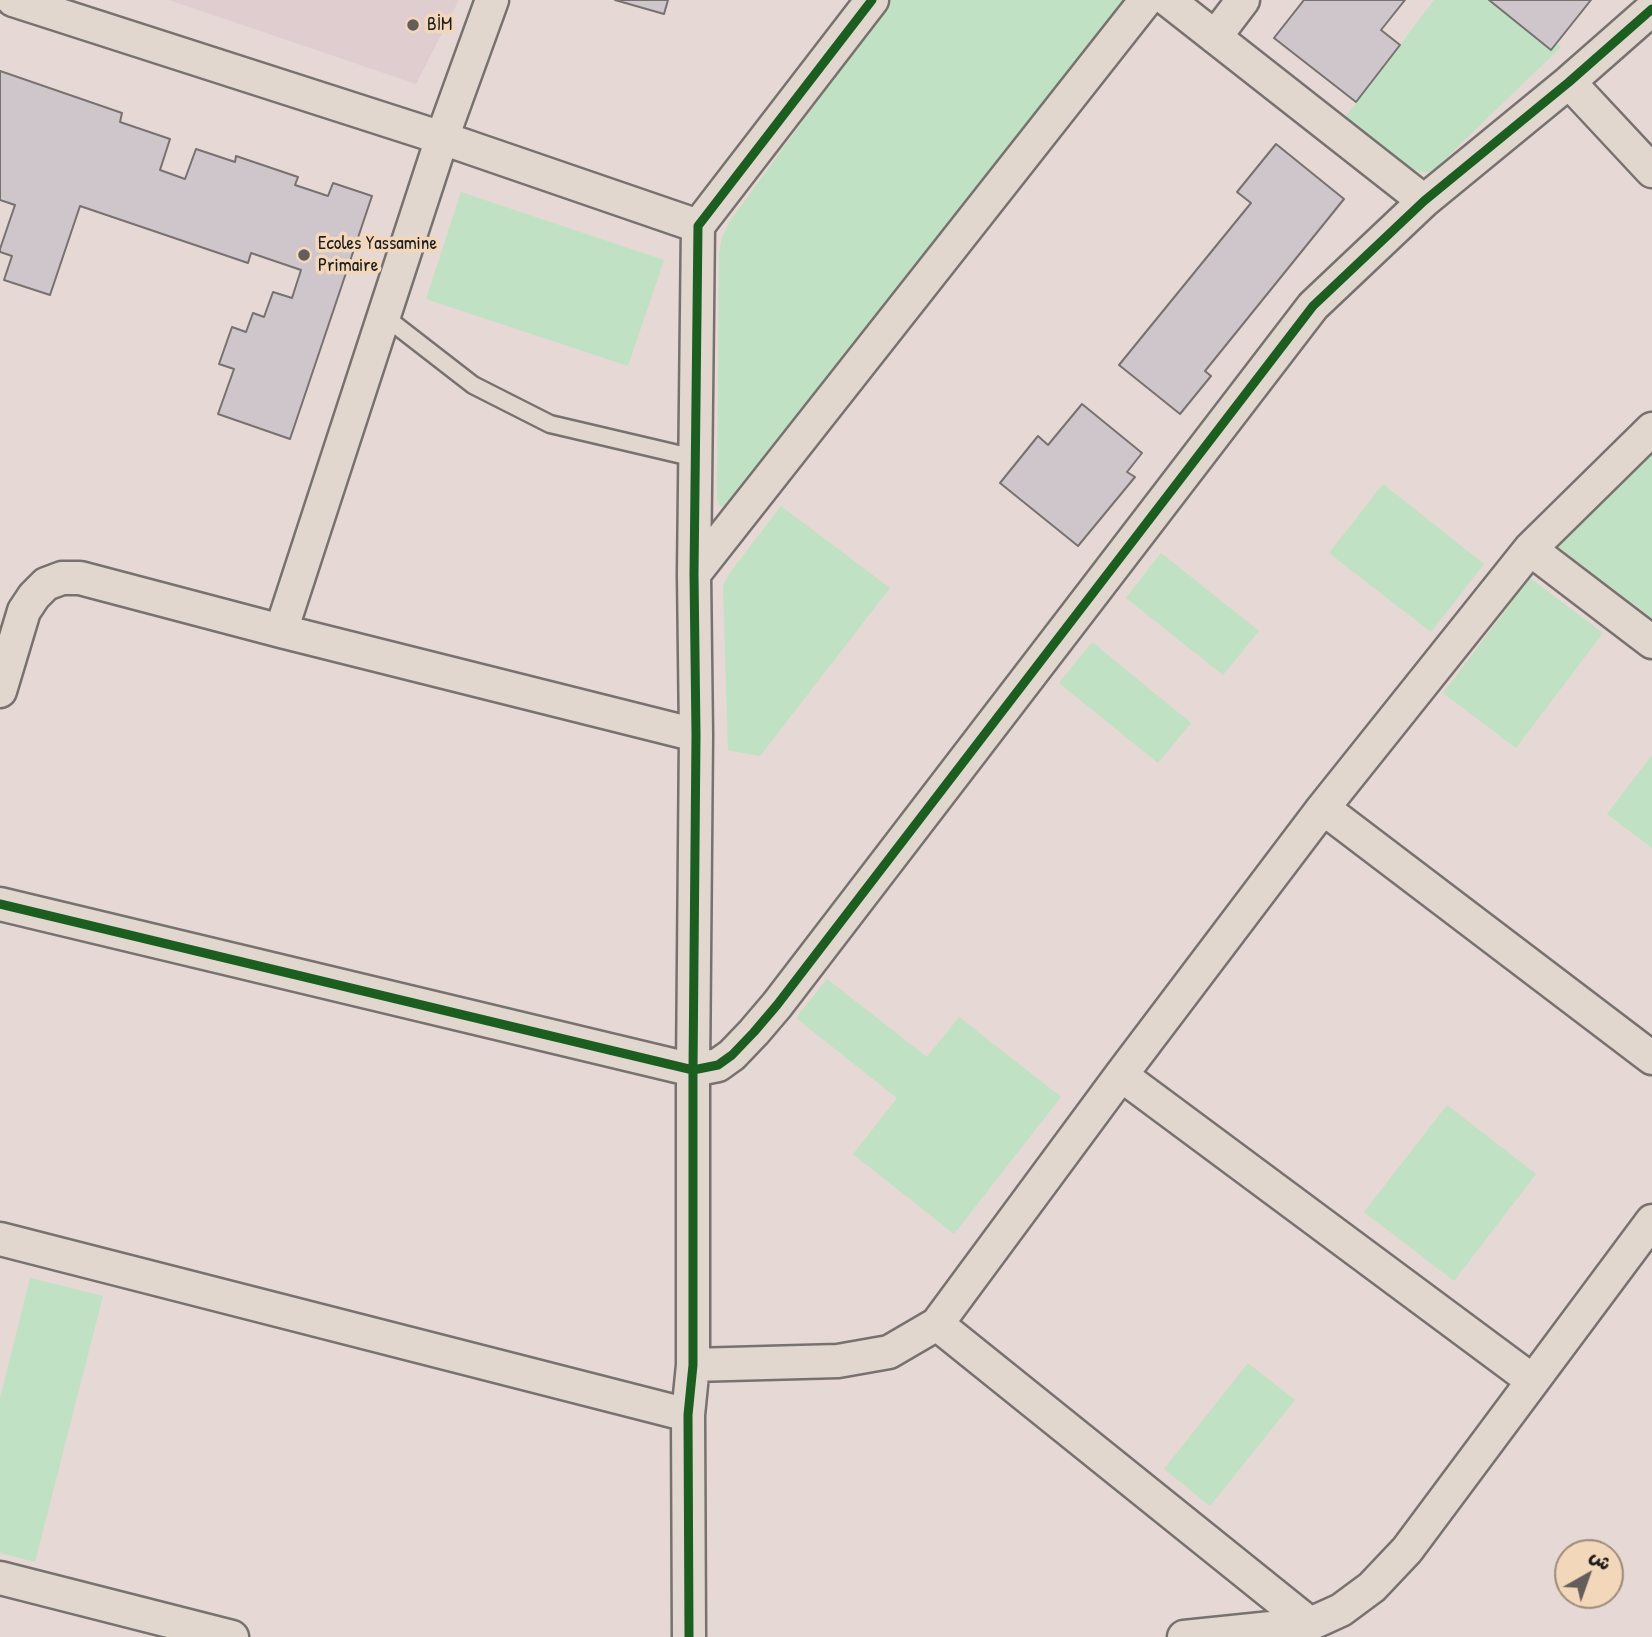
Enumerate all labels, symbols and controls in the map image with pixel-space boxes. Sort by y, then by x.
place label: BİM [427,14,452,36]
marker: BİM [405,17,421,33]
place label: Ecoles Yassamine Primaire [318,233,437,277]
marker: Ecoles Yassamine Primaire [296,247,312,263]
north arrow [1554,1539,1624,1609]
text: ش [1585,1543,1618,1576]

